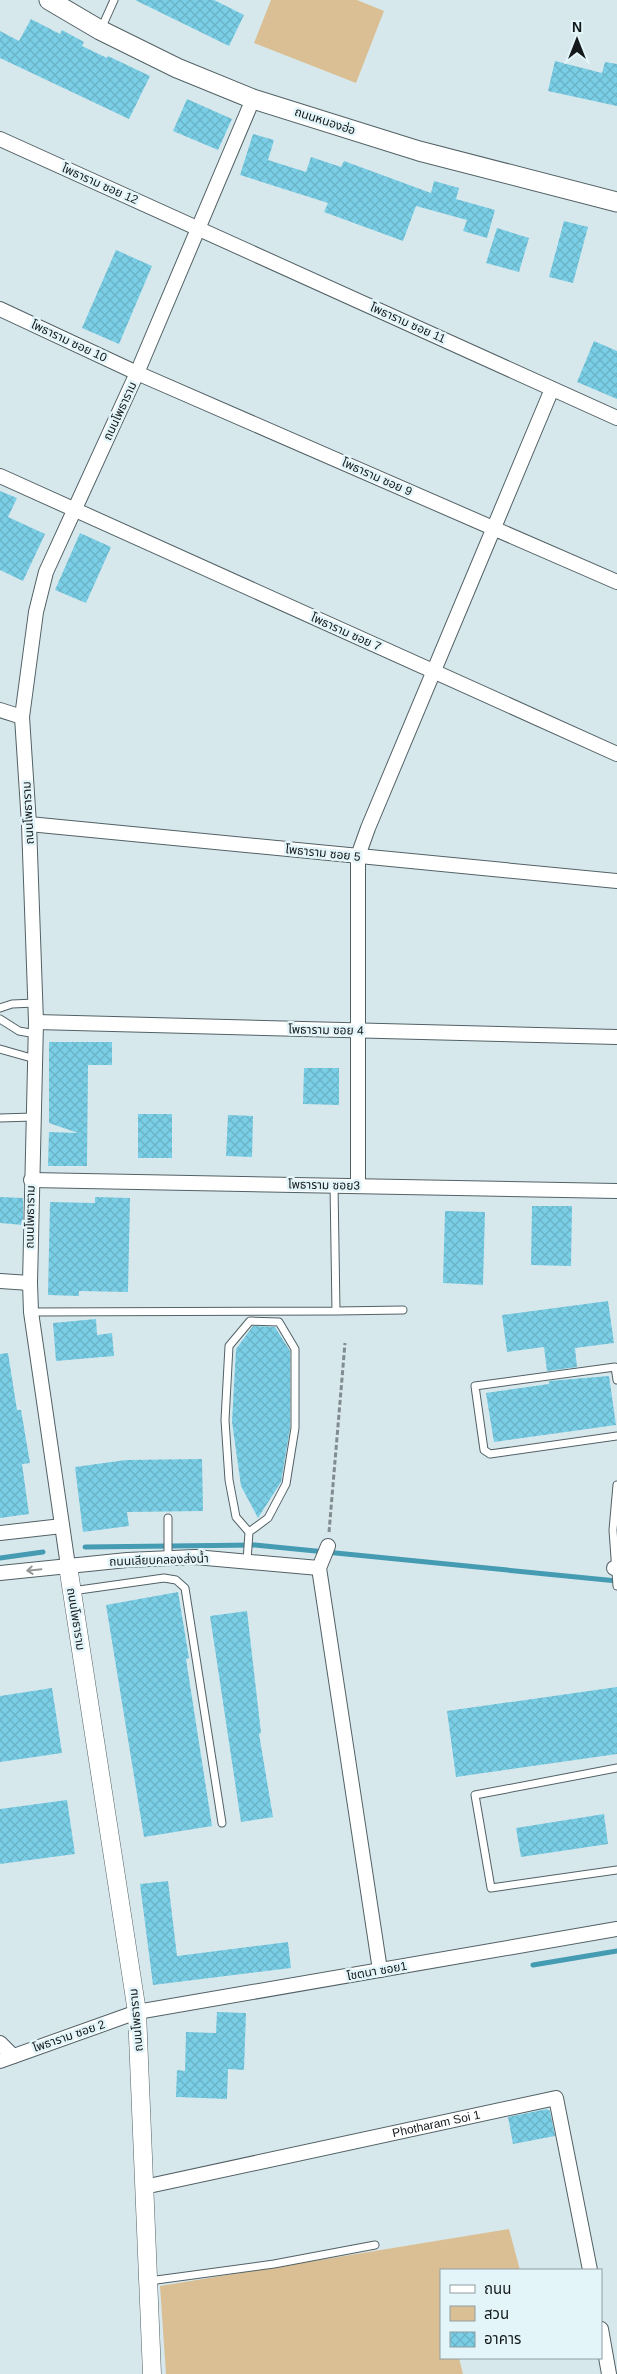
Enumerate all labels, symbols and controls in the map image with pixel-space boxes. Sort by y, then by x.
north arrow [552,15,602,65]
text: N [572,19,582,35]
street label: ถนนหนองฮ่อ [293,105,357,137]
street label: โพธาราม ซอย 12 [60,161,141,207]
street label: โพธาราม ซอย 11 [368,300,448,346]
street label: โพธาราม ซอย 10 [29,317,109,365]
street label: ถนนโพธาราม [100,379,140,443]
street label: โพธาราม ซอย 9 [340,455,415,499]
street label: โพธาราม ซอย 7 [309,610,384,654]
street label: ถนนโพธาราม [19,781,37,845]
street label: โพธาราม ซอย 5 [285,842,362,864]
street label: โพธาราม ซอย 4 [288,1022,364,1038]
street label: โพธาราม ซอย3 [288,1177,360,1193]
street label: ถนนโพธาราม [22,1185,38,1249]
street label: ถนนเลียบคลองส่งน้ำ [109,1549,209,1569]
one-way arrow [26,1565,42,1575]
street label: ถนนโพธาราม [64,1587,88,1651]
street label: โชตนา ซอย1 [346,1959,408,1983]
street label: ถนนโพธาราม [126,1988,146,2052]
street label: โพธาราม ซอย 2 [31,2017,107,2055]
street label: Photharam Soi 1 [391,2108,482,2140]
legend [440,2269,602,2359]
text: ถนน [484,2280,511,2297]
text: สวน [484,2305,509,2322]
text: อาคาร [484,2330,521,2347]

